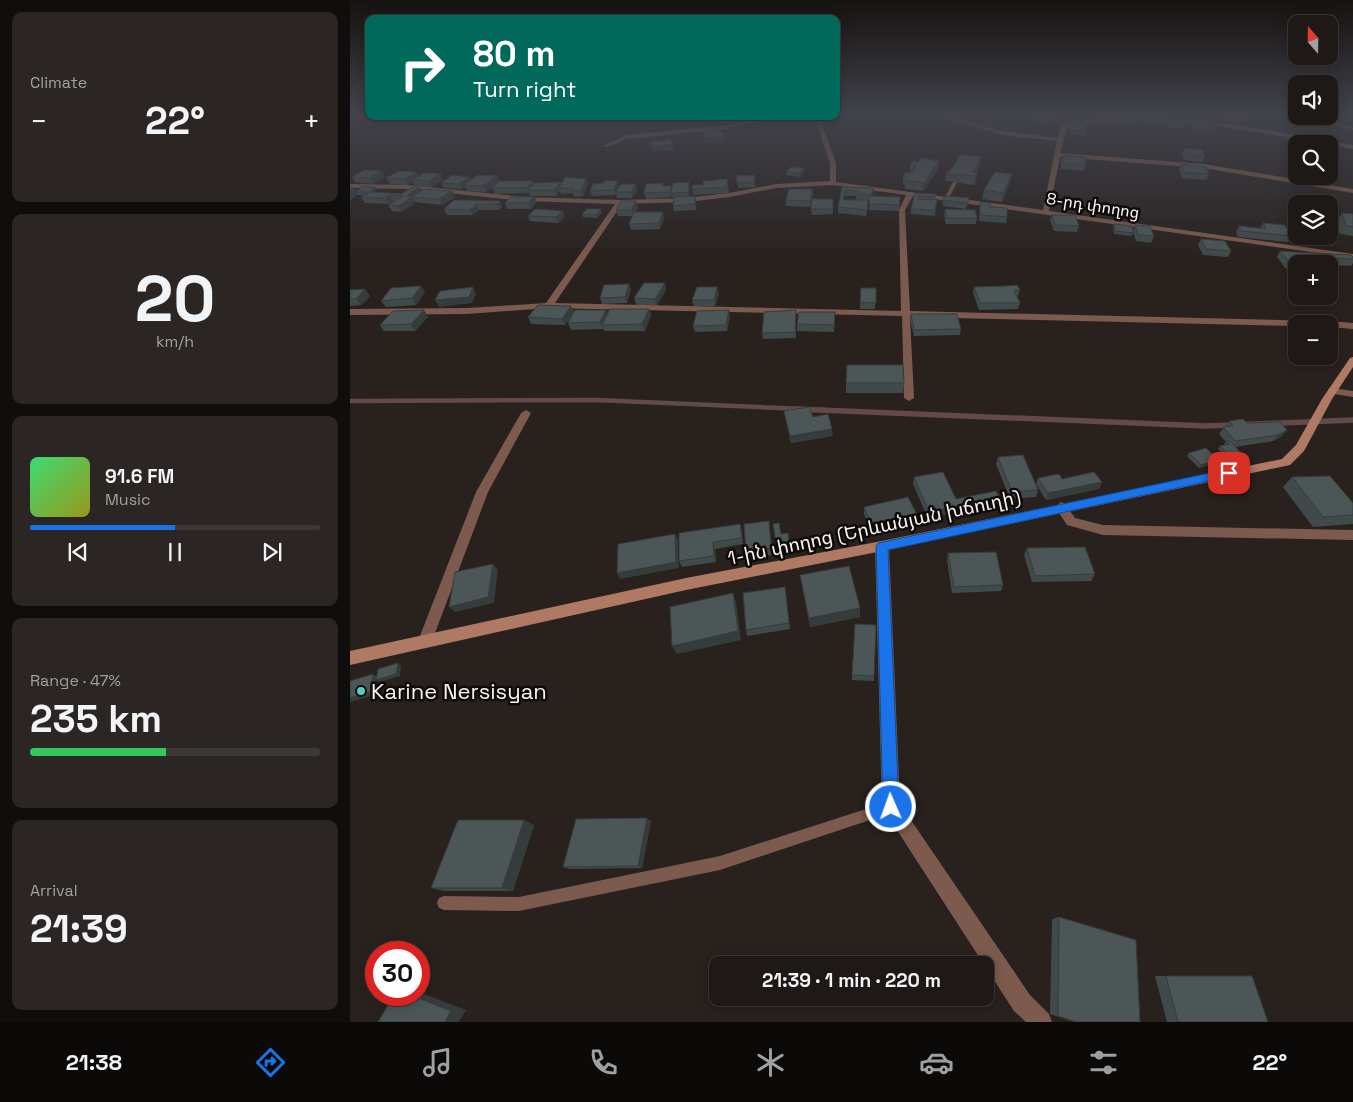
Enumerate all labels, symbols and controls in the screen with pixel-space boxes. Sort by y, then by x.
north arrow [1288,15,1338,65]
map controls [1288,15,1338,365]
text: 80 m [473,32,555,76]
icon: right [390,35,455,100]
text: Climate [30,72,87,93]
text: Turn right [473,75,576,103]
button: sound [1288,75,1338,125]
text: 22° [145,97,205,145]
text: − [30,103,47,139]
text: + [303,103,320,139]
button: search [1288,135,1338,185]
street label: 8-րդ փողոց [1045,188,1141,223]
button: layers [1288,195,1338,245]
button: + [1288,255,1338,305]
text: 20 [135,257,215,340]
button: − [1288,315,1338,365]
text: km/h [156,331,194,352]
pin [1208,452,1250,494]
icon: arrive [1215,459,1243,487]
text: 91.6 FM [105,464,174,489]
street label: 1-ին փողոց (Երևանյան խճուղի) [725,484,1023,571]
text: Music [105,489,151,510]
icon: previous [64,538,92,566]
icon: pause [161,538,189,566]
icon: next [258,538,286,566]
text: Range · 47% [30,670,121,691]
place label: Karine Nersisyan [371,677,547,705]
marker: Karine Nersisyan [355,685,367,697]
text: 235 km [30,695,162,743]
position arrow [864,780,916,832]
text: Arrival [30,880,78,901]
text: 21:39 [30,905,128,953]
speed limit sign: 30 [365,941,430,1006]
text: 21:39 · 1 min · 220 m [762,968,941,993]
icon: directions [253,1045,288,1080]
icon: music [420,1045,455,1080]
icon: phone [586,1045,621,1080]
icon: climate [753,1045,788,1080]
icon: car [919,1045,954,1080]
icon: filters [1086,1045,1121,1080]
text: 21:38 [66,1048,122,1076]
text: 22° [1252,1048,1287,1076]

